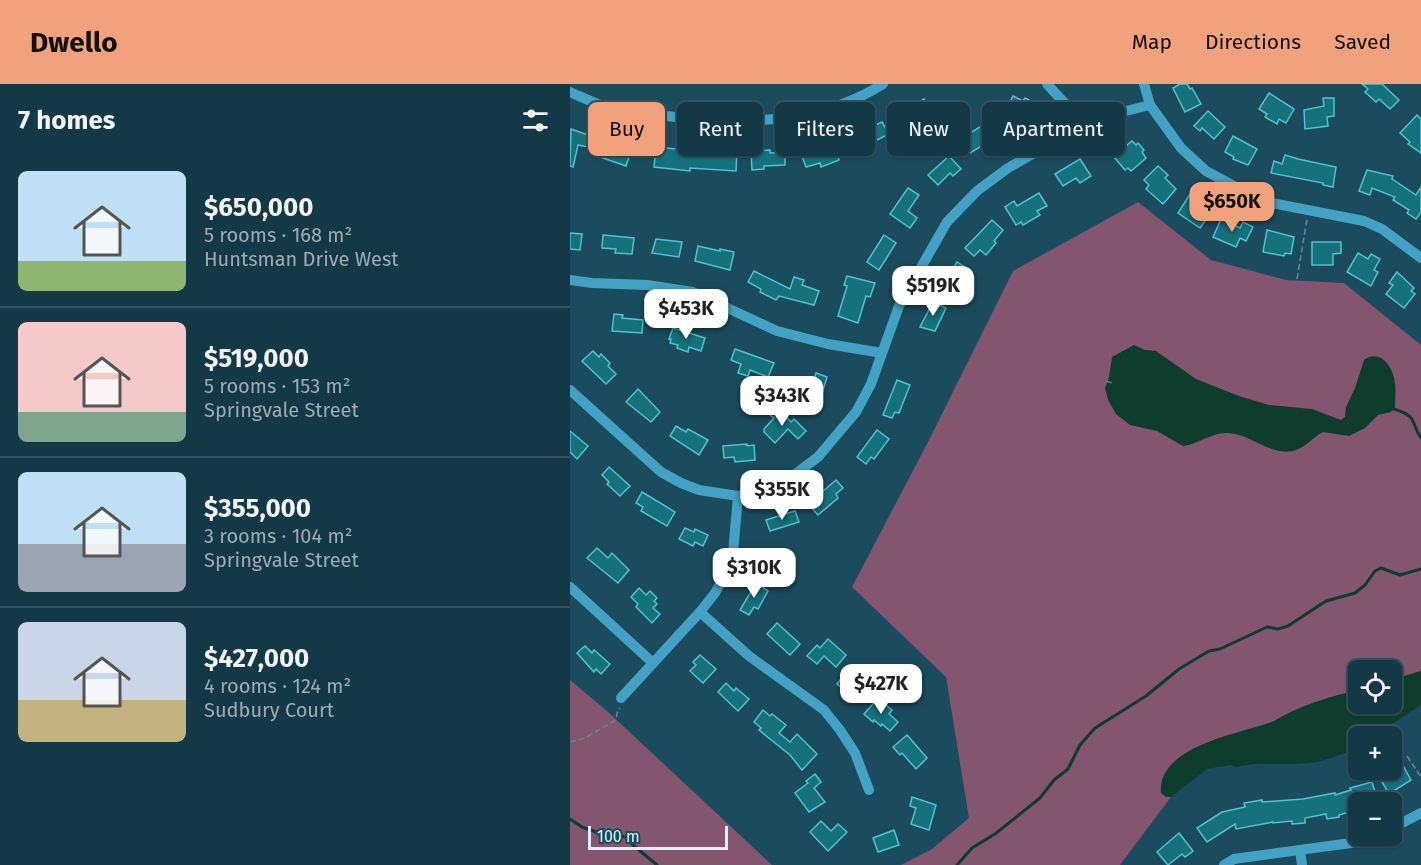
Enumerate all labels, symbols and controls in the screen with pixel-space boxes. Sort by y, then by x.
text: Dwello [30,26,118,59]
text: Map [1132,29,1172,55]
text: Directions [1205,29,1301,55]
text: Saved [1334,29,1391,55]
chip: Buy [588,102,665,156]
chip: Rent [677,102,763,156]
chip: Filters [775,102,875,156]
chip: New [887,102,970,156]
chip: Apartment [982,102,1125,156]
icon: filters [519,104,552,137]
text: 7 homes [18,105,115,136]
pin: $650K [1190,182,1274,233]
text: $650K [1203,189,1261,213]
text: $650,000 [204,192,313,223]
icon: home [66,195,138,267]
text: 5 rooms · 168 m² [204,223,352,247]
text: Huntsman Drive West [204,247,399,271]
pin: $519K [891,266,975,317]
text: $519K [906,273,960,297]
pin: $453K [644,289,728,340]
text: $453K [658,296,714,320]
text: $519,000 [204,343,309,374]
icon: home [66,346,138,418]
text: 5 rooms · 153 m² [204,374,351,398]
pin: $343K [740,376,824,427]
text: $343K [754,383,810,407]
text: Springvale Street [204,398,359,422]
pin: $355K [740,470,824,521]
text: $355K [754,477,810,501]
text: $355,000 [204,493,311,524]
icon: home [66,496,138,568]
text: 3 rooms · 104 m² [204,524,352,548]
text: Springvale Street [204,548,359,572]
pin: $310K [712,548,796,599]
text: $310K [727,555,781,579]
text: $427,000 [204,643,309,674]
icon: home [66,646,138,718]
map controls [1348,660,1402,846]
button: locate [1348,660,1402,714]
pin: $427K [839,664,923,715]
text: $427K [854,671,908,695]
text: 4 rooms · 124 m² [204,674,351,698]
text: Sudbury Court [204,698,334,722]
button: + [1348,726,1402,780]
button: − [1348,792,1402,846]
scale bar [588,823,728,850]
text: 100 m [597,827,640,846]

